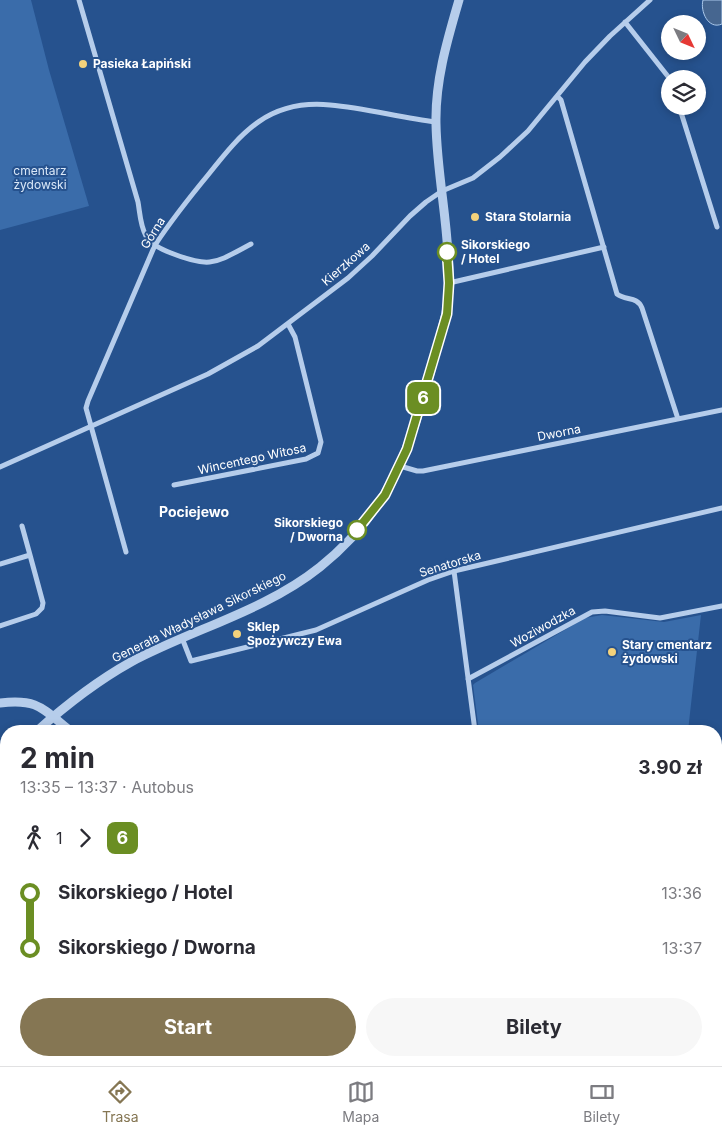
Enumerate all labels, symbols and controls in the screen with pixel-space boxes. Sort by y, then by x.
north arrow [661,15,706,60]
map controls [661,15,706,115]
place label: Pasieka Łapiński [93,56,191,71]
marker: Pasieka Łapiński [77,58,89,70]
button: layers [661,70,706,115]
park label: cmentarz żydowski [13,163,67,192]
place label: Stara Stolarnia [485,209,571,224]
marker: Stara Stolarnia [469,211,481,223]
street label: Górna [137,214,168,251]
place label: Sikorskiego / Hotel [461,237,530,266]
street label: Kierzkowa [318,239,373,289]
marker: Sikorskiego / Hotel [437,242,457,262]
line badge: 6 [407,382,439,414]
text: 6 [417,387,429,408]
street label: Dworna [536,421,582,444]
street label: Wincentego Witosa [196,440,307,477]
district label: Pociejewo [159,503,229,520]
place label: Sikorskiego / Dworna [274,515,343,544]
marker: Sikorskiego / Dworna [347,520,367,540]
street label: Senatorska [417,547,483,580]
street label: Generała Władysława Sikorskiego [109,568,288,665]
street label: Woziwodzka [508,603,578,651]
place label: Sklep Spożywczy Ewa [247,619,342,648]
marker: Sklep Spożywczy Ewa [231,628,243,640]
place label: Stary cmentarz żydowski [622,637,712,666]
marker: Stary cmentarz żydowski [606,646,618,658]
text: 2 min [20,741,95,775]
text: 3.90 zł [638,756,702,779]
text: 13:35 – 13:37 · Autobus [20,777,194,797]
icon: walk [20,824,48,852]
icon: forward [71,824,99,852]
text: 6 [117,827,128,848]
text: 1 [56,828,63,848]
text: Sikorskiego / Hotel [58,881,233,904]
text: 13:36 [661,883,702,903]
text: Sikorskiego / Dworna [58,936,256,959]
text: 13:37 [662,938,702,958]
button: Start [20,998,356,1056]
button: Bilety [366,998,702,1056]
tab: Trasa [102,1078,139,1125]
tab: Mapa [342,1078,379,1125]
tab: Bilety [583,1078,620,1125]

